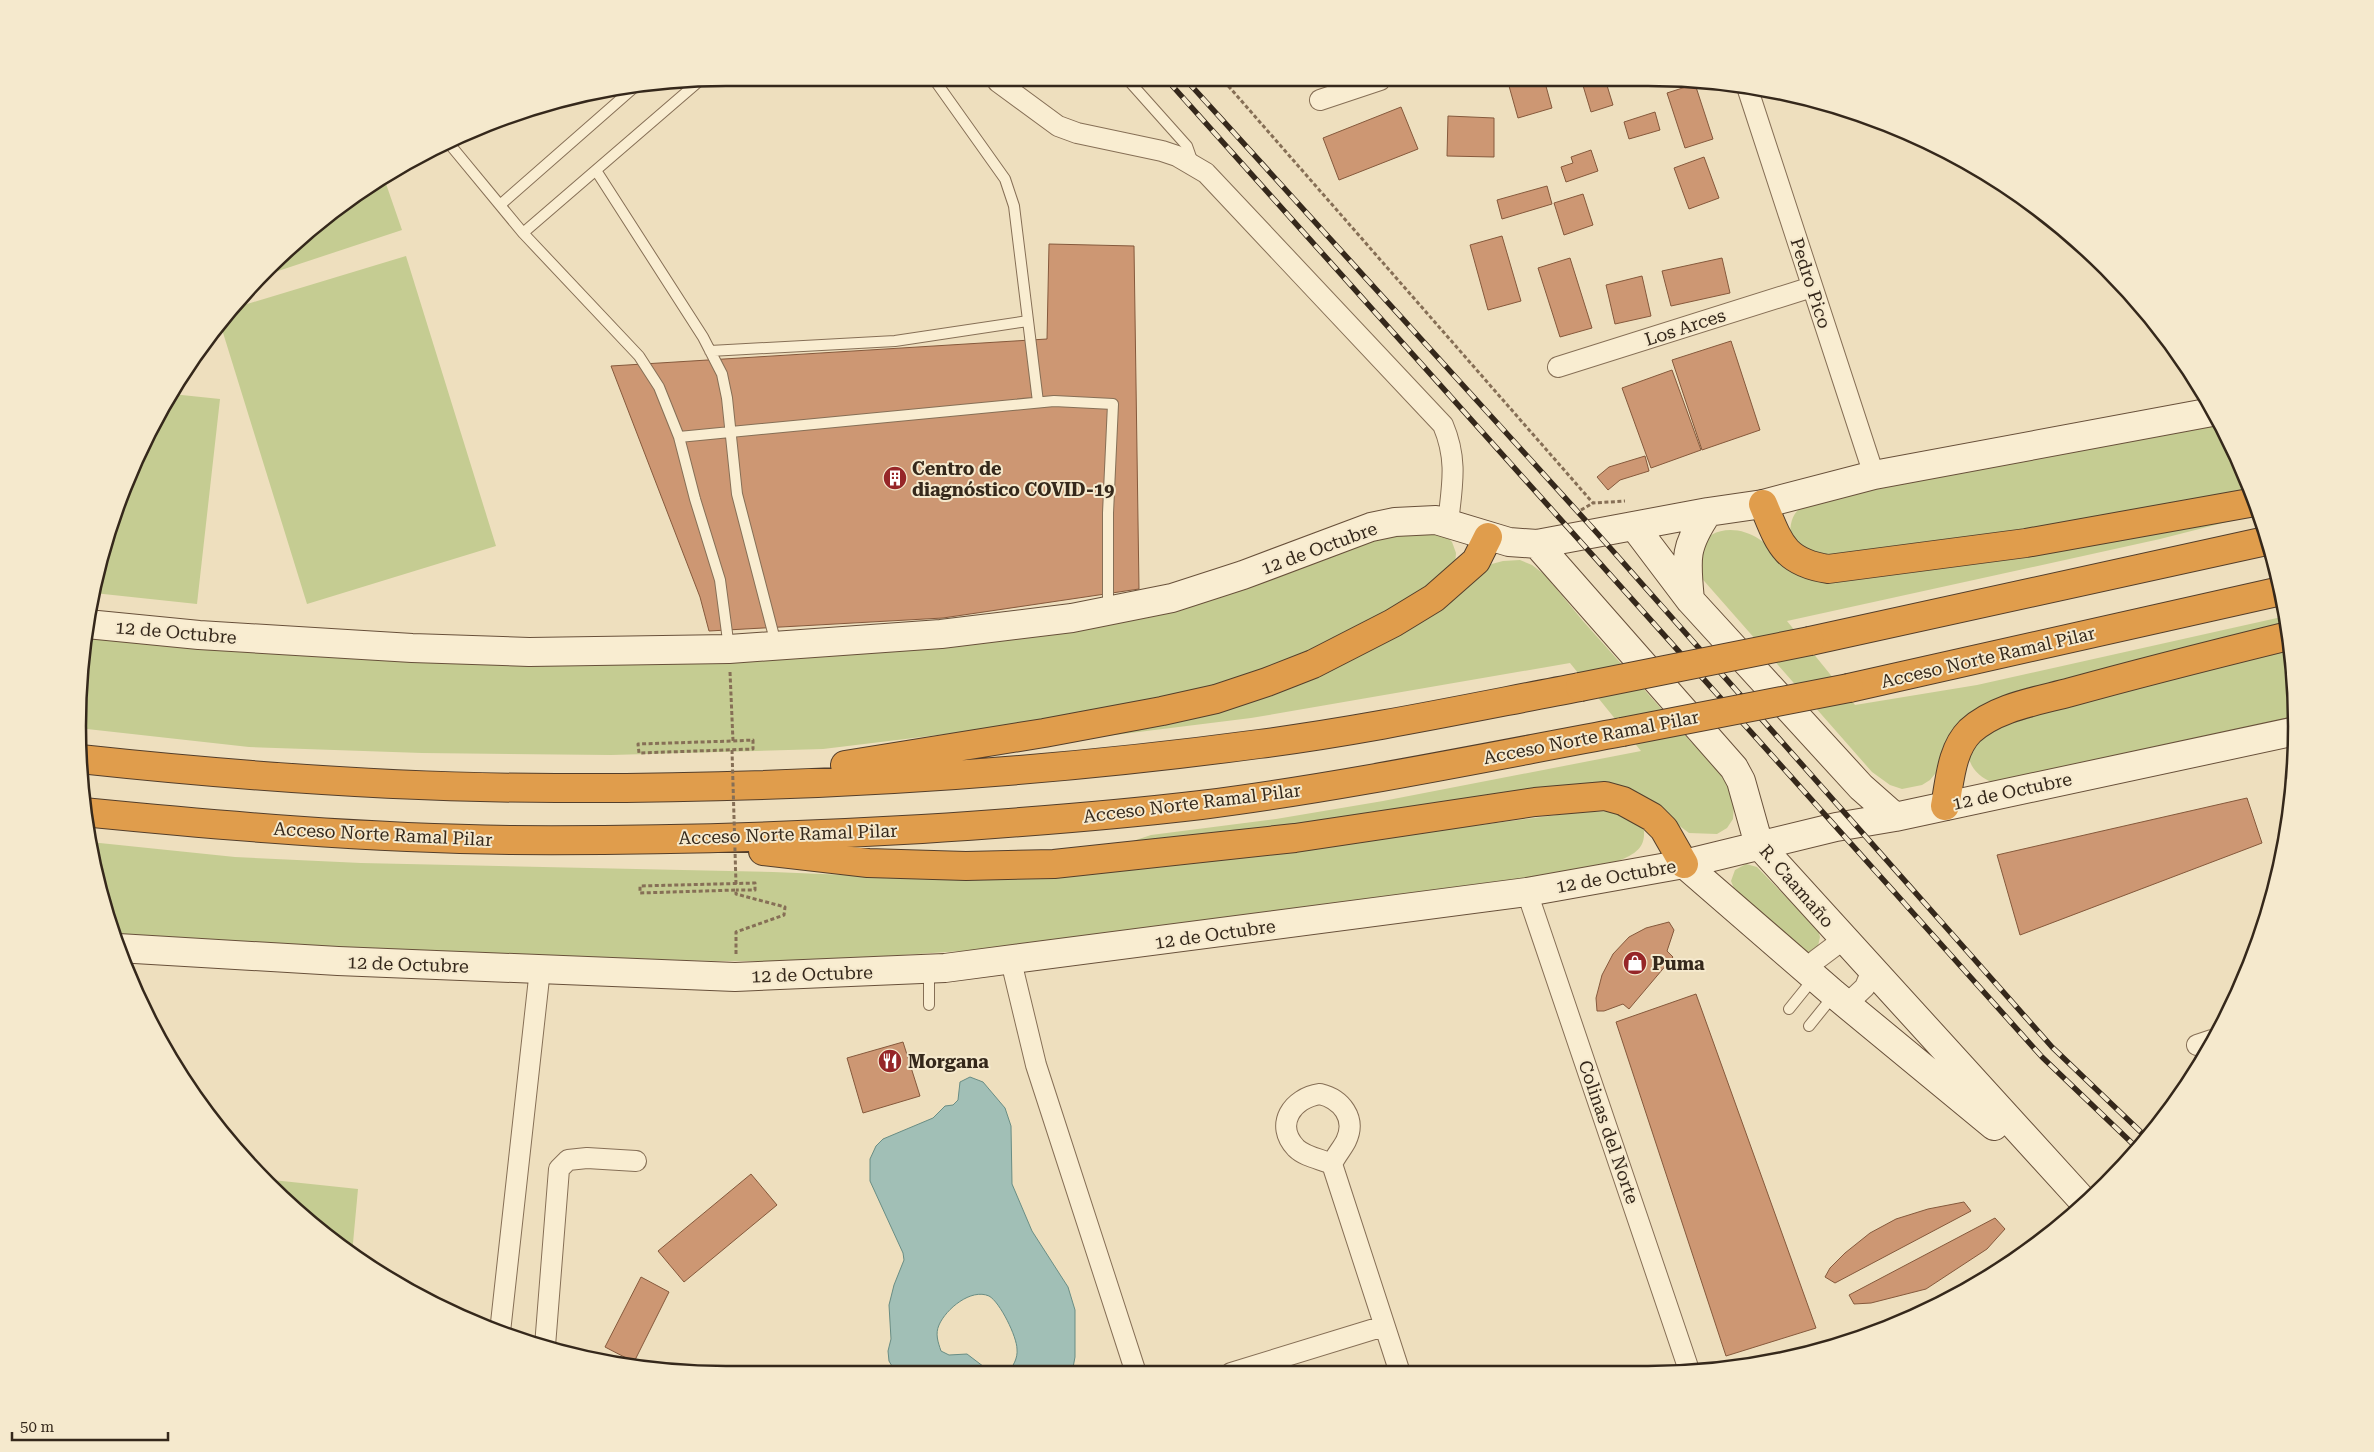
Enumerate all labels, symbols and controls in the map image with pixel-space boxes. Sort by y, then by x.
street label: Pedro Pico [1786,235,1836,331]
street label: Los Arces [1642,304,1728,350]
place label: Centro de diagnóstico COVID-19 [912,458,1114,500]
building icon: Centro de diagnóstico COVID-19 [882,465,908,491]
street label: 12 de Octubre [1258,517,1380,579]
street label: 12 de Octubre [114,616,238,648]
street label: Acceso Norte Ramal Pilar [1879,622,2097,692]
street label: Acceso Norte Ramal Pilar [1481,706,1701,768]
street label: 12 de Octubre [1950,768,2074,814]
street label: Acceso Norte Ramal Pilar [1082,779,1302,827]
street label: Acceso Norte Ramal Pilar [273,818,493,850]
street label: Acceso Norte Ramal Pilar [678,820,898,848]
street label: R. Caamaño [1755,840,1839,932]
street label: 12 de Octubre [1554,855,1678,897]
street label: 12 de Octubre [1153,915,1277,953]
shop icon: Puma [1622,950,1648,976]
street label: 12 de Octubre [347,951,469,977]
place label: Puma [1652,953,1705,974]
street label: 12 de Octubre [751,961,873,987]
restaurant icon: Morgana [877,1048,903,1074]
place label: Morgana [908,1051,989,1072]
street label: Colinas del Norte [1575,1057,1643,1207]
scale bar [12,1410,169,1442]
text: 50 m [20,1418,55,1436]

